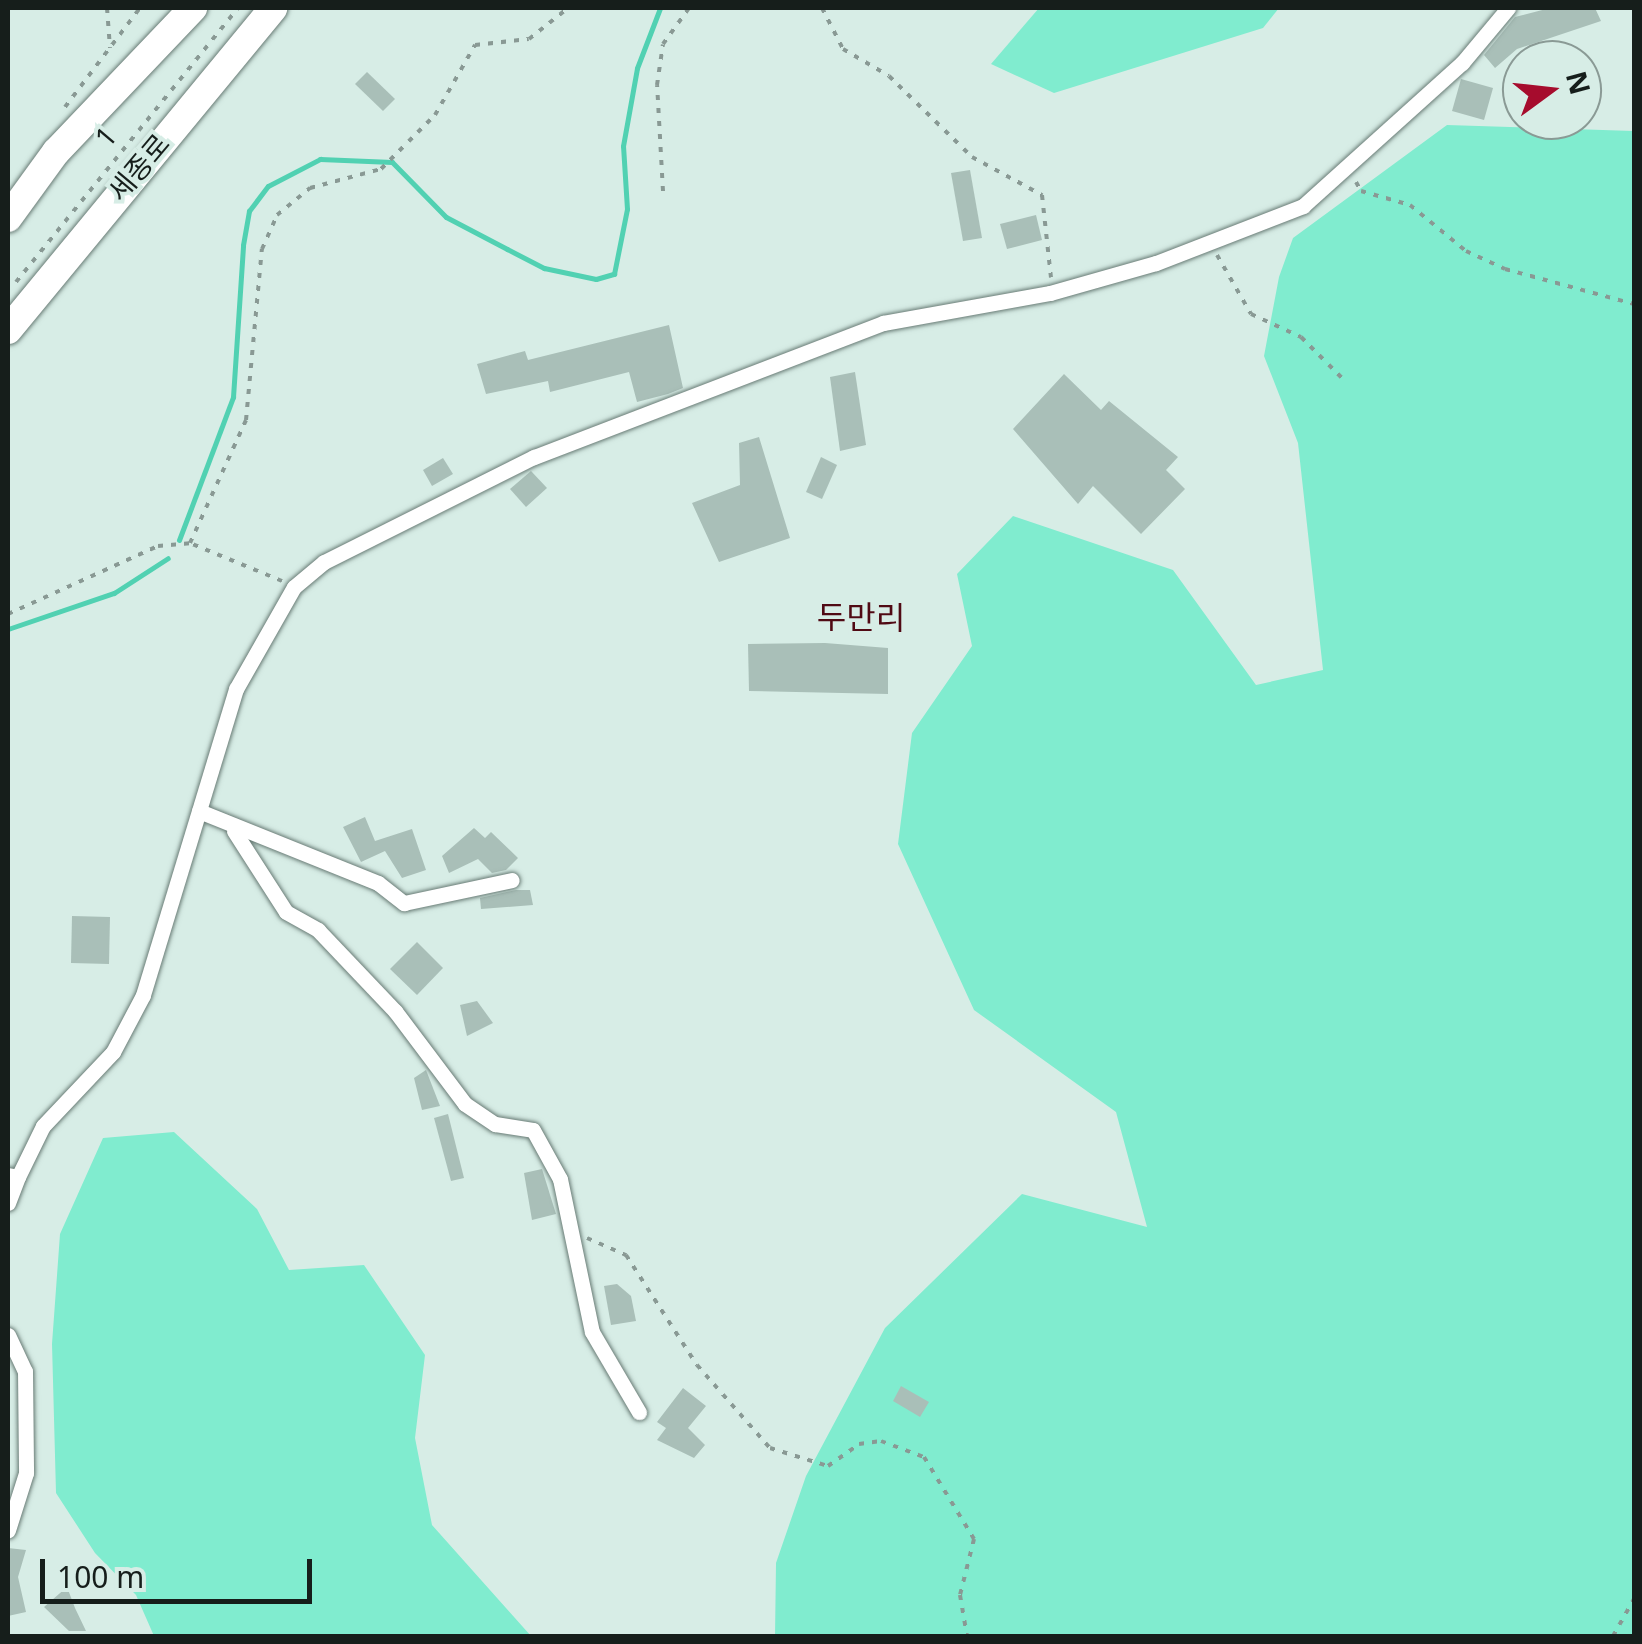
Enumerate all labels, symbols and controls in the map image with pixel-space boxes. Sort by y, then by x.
north arrow [1502,40,1602,140]
text: N [1558,67,1600,99]
street label: 1 [87,119,123,153]
street label: 세종로 [100,127,176,207]
district label: 두만리 [817,598,905,636]
scale bar [45,1539,318,1601]
text: 100 m [57,1556,144,1597]

